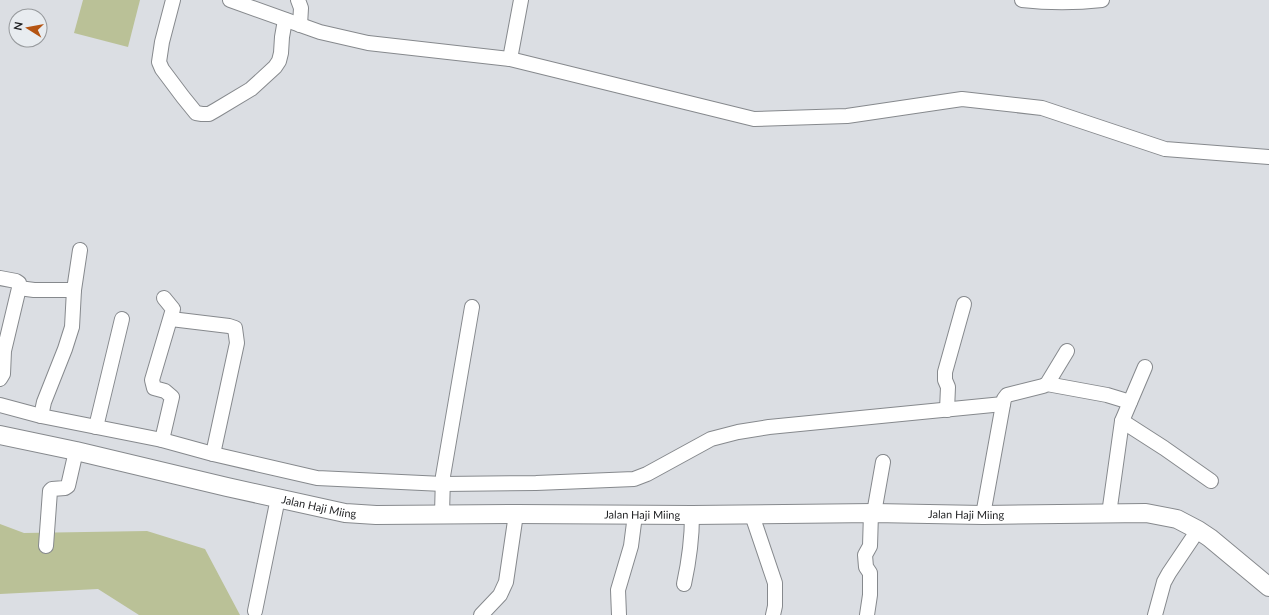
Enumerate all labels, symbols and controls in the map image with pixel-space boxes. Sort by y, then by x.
north arrow [8,8,48,48]
text: N [11,21,25,31]
street label: Jalan Haji Miing [280,492,357,520]
street label: Jalan Haji Miing [928,507,1005,521]
street label: Jalan Haji Miing [604,508,681,521]

